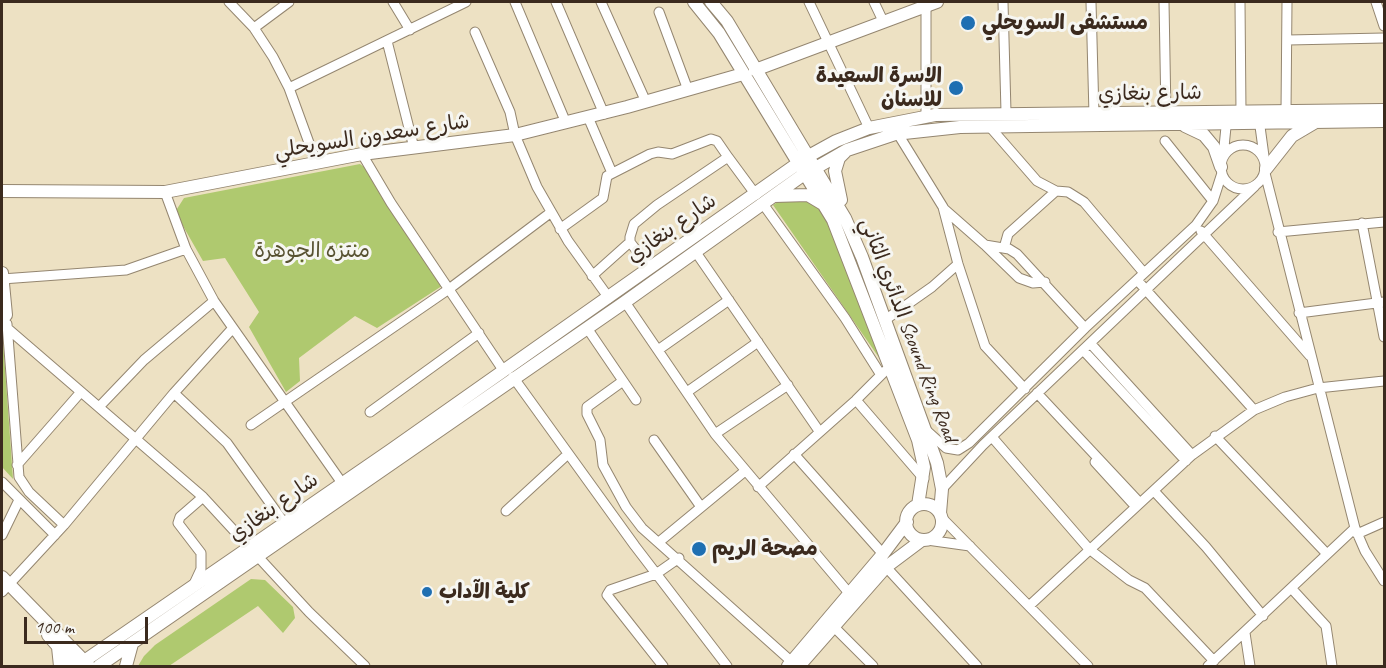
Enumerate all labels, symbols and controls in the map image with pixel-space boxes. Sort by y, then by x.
place label: مستشفى السويحلي [982,10,1148,36]
marker: مستشفى السويحلي [959,14,977,32]
place label: الاسرة السعيدة للاسنان [816,63,942,113]
marker: الاسرة السعيدة للاسنان [947,79,965,97]
street label: شارع بنغازي [1098,80,1202,108]
street label: شارع سعدون السويحلي [273,109,471,165]
street label: شارع بنغازي [622,189,722,269]
street label: الدائري الثاني Scound Ring Road [854,214,962,446]
park label: منتزه الجوهرة [254,238,370,264]
street label: شارع بنغازي [224,468,324,548]
place label: مصحة الريم [712,536,818,562]
marker: مصحة الريم [690,540,708,558]
place label: كلية الآداب [439,579,530,605]
marker: كلية الآداب [420,585,434,599]
scale bar [27,605,152,643]
text: 100 m [35,616,74,638]

